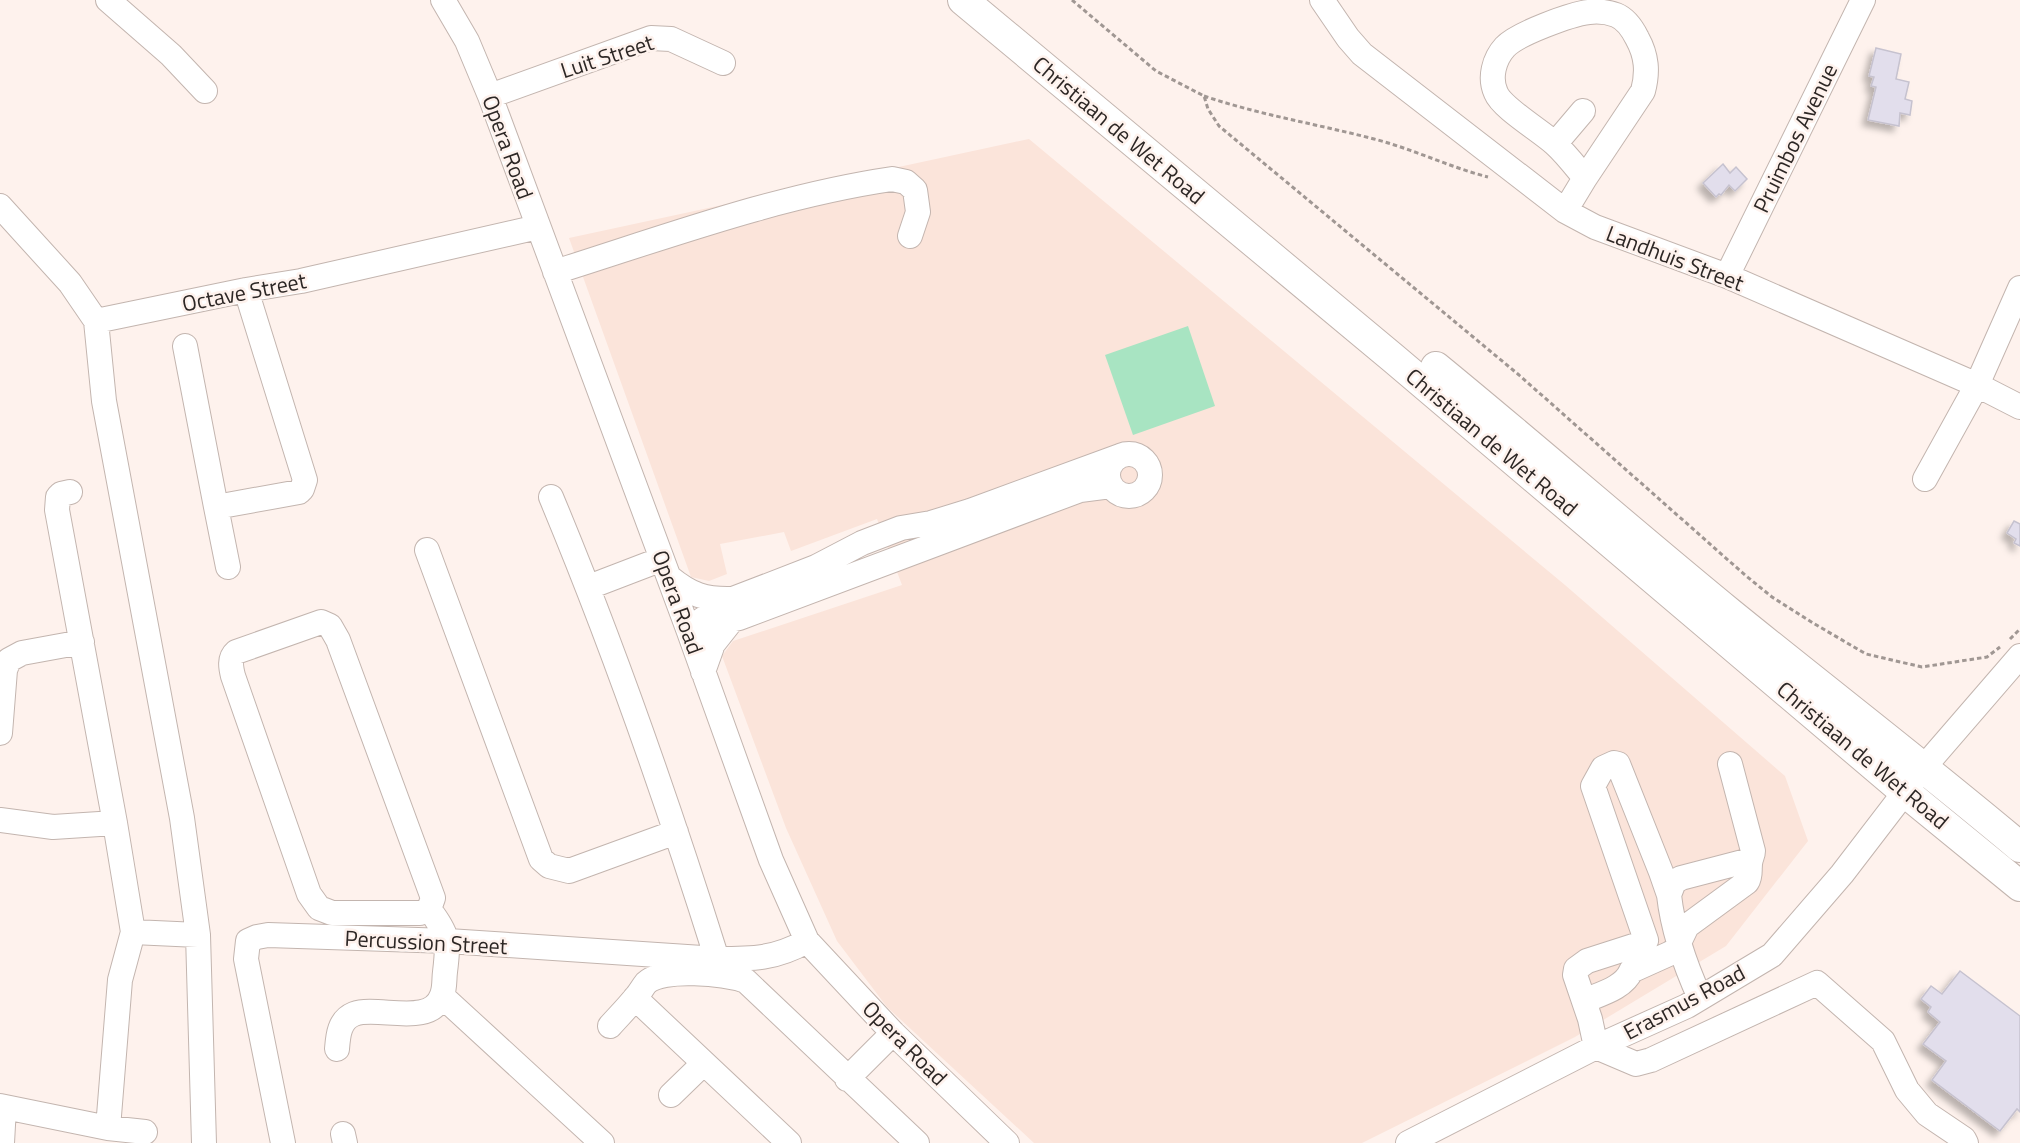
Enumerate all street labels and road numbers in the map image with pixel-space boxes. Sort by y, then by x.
street label: Luit Street [556,25,658,87]
street label: Christiaan de Wet Road [1026,48,1212,212]
street label: Pruimbos Avenue [1744,57,1846,219]
street label: Opera Road [473,90,543,204]
street label: Landhuis Street [1601,216,1749,300]
street label: Octave Street [179,263,309,321]
street label: Christiaan de Wet Road [1399,360,1585,524]
street label: Opera Road [643,545,713,659]
street label: Christiaan de Wet Road [1770,673,1956,837]
street label: Percussion Street [344,921,509,963]
street label: Erasmus Road [1617,956,1751,1048]
street label: Opera Road [855,993,955,1093]

